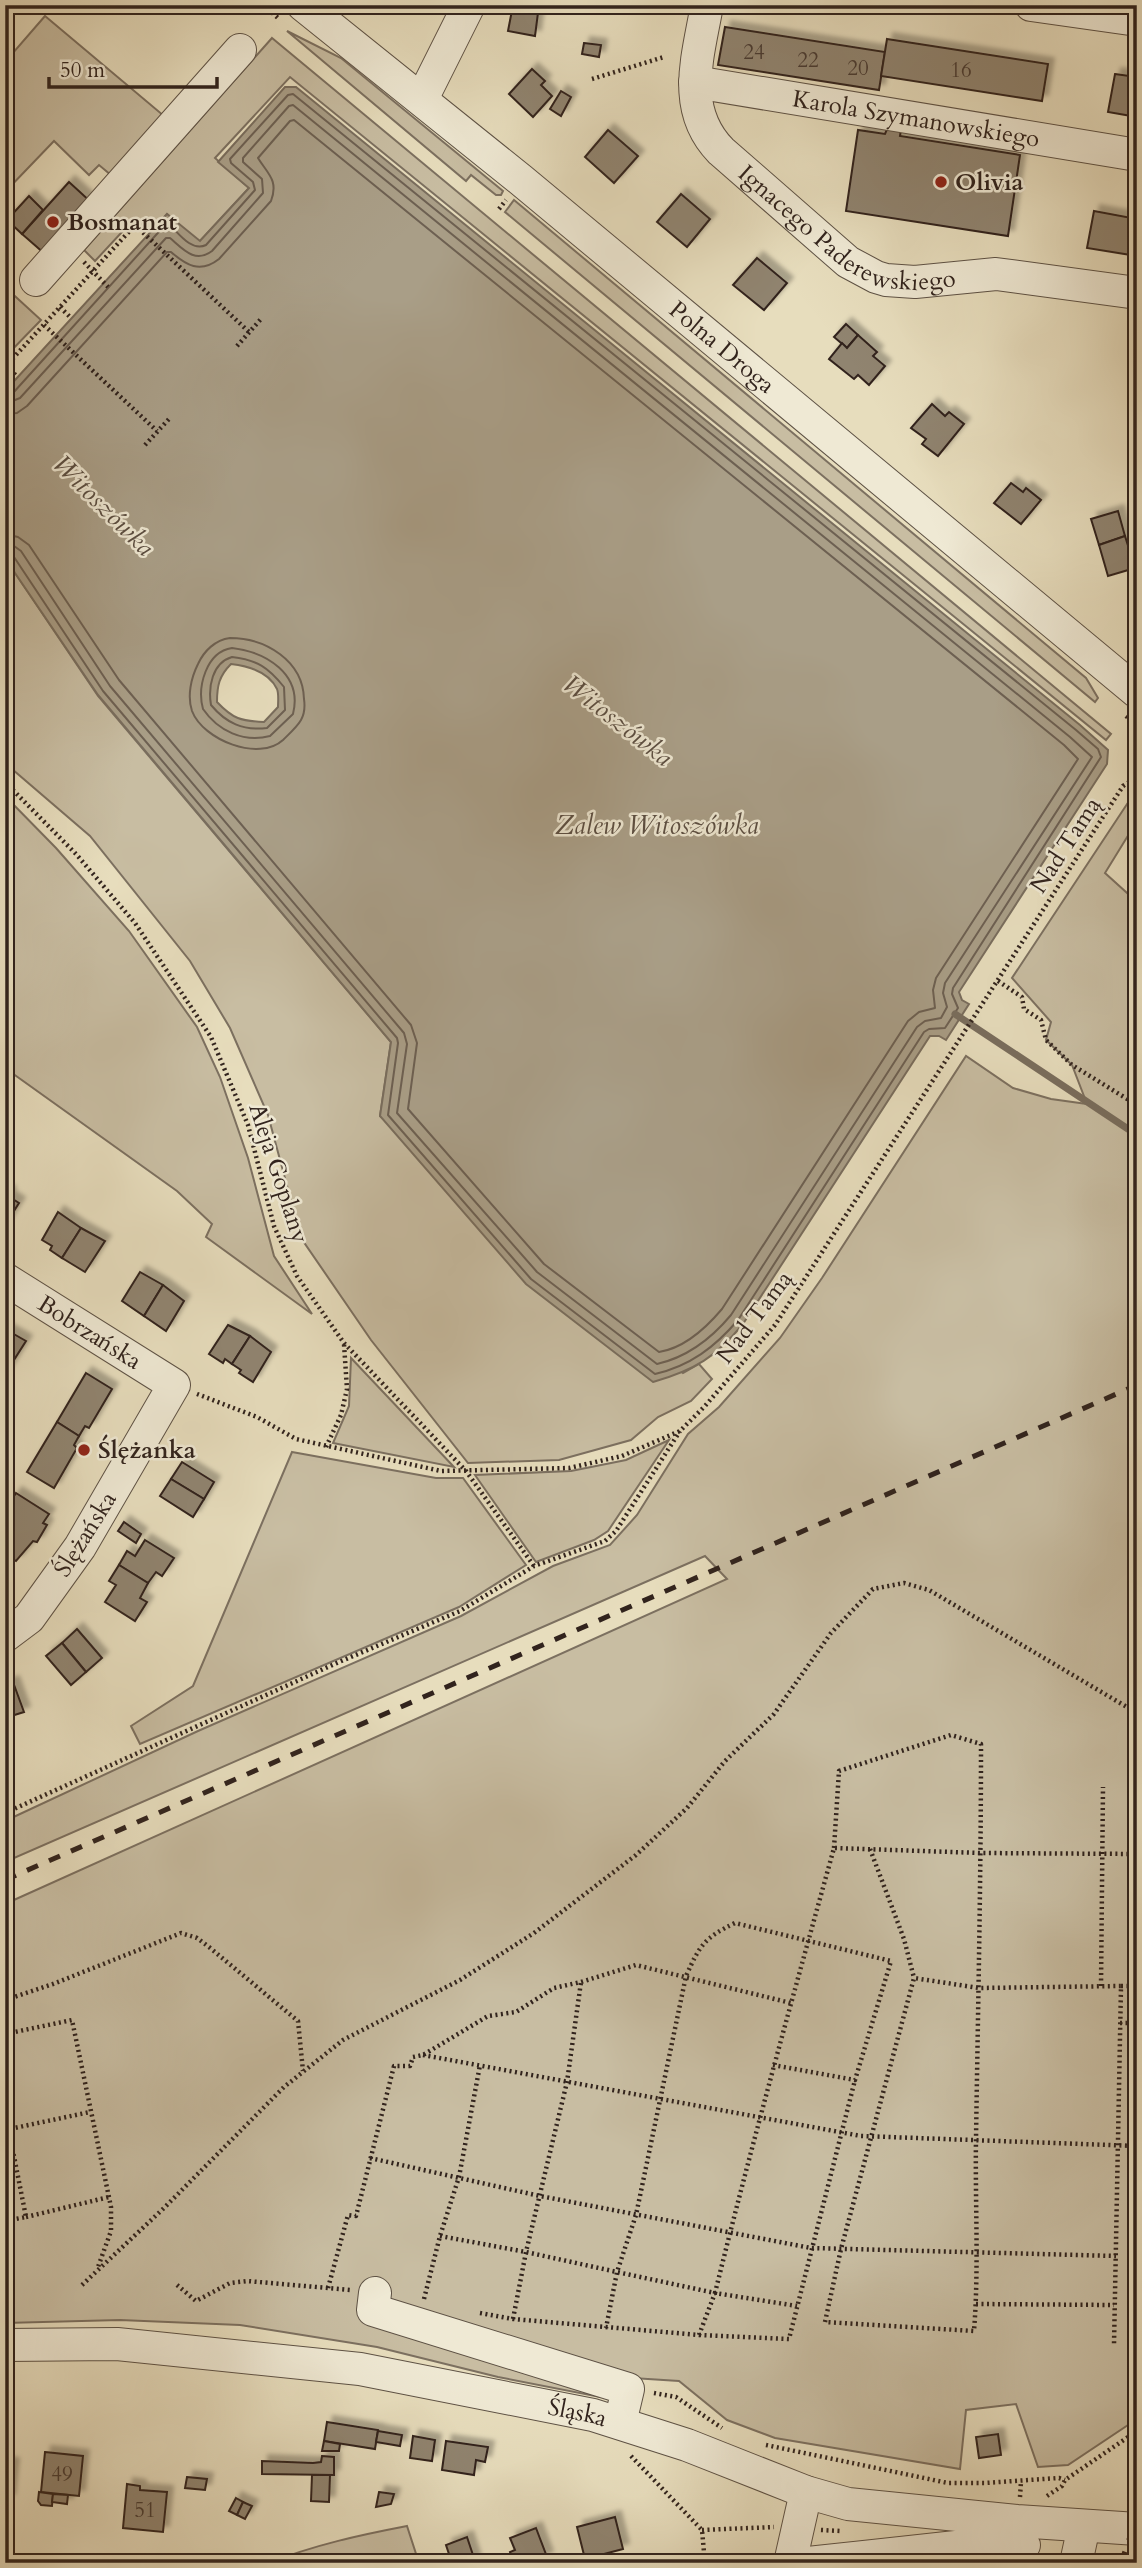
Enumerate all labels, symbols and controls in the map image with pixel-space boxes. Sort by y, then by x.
house number: 24 [743,38,765,67]
scale bar [49,46,217,90]
house number: 22 [797,46,819,75]
house number: 20 [847,54,869,83]
text: 50 m [60,56,105,85]
house number: 16 [950,56,972,85]
street label: Karola Szymanowskiego [790,82,1042,156]
street label: Ignacego Paderewskiego [731,157,957,299]
place label: Olivia [955,166,1024,199]
marker: Olivia [933,174,949,190]
place label: Bosmanat [67,206,177,239]
marker: Bosmanat [45,214,61,230]
street label: Polna Droga [662,294,782,402]
water label: Witoszówka [45,447,162,564]
water label: Witoszówka [555,666,680,775]
street label: Nad Tamą [1022,790,1109,900]
water label: Zalew Witoszówka [555,808,759,843]
street label: Aleja Goplany [240,1099,317,1248]
street label: Nad Tamą [709,1263,801,1371]
street label: Bobrzańska [31,1287,148,1378]
place label: Ślężanka [98,1434,196,1467]
marker: Ślężanka [76,1442,92,1458]
street label: Ślężańska [46,1485,125,1583]
street label: Śląska [545,2390,612,2436]
house number: 49 [51,2460,73,2489]
house number: 51 [134,2496,156,2525]

